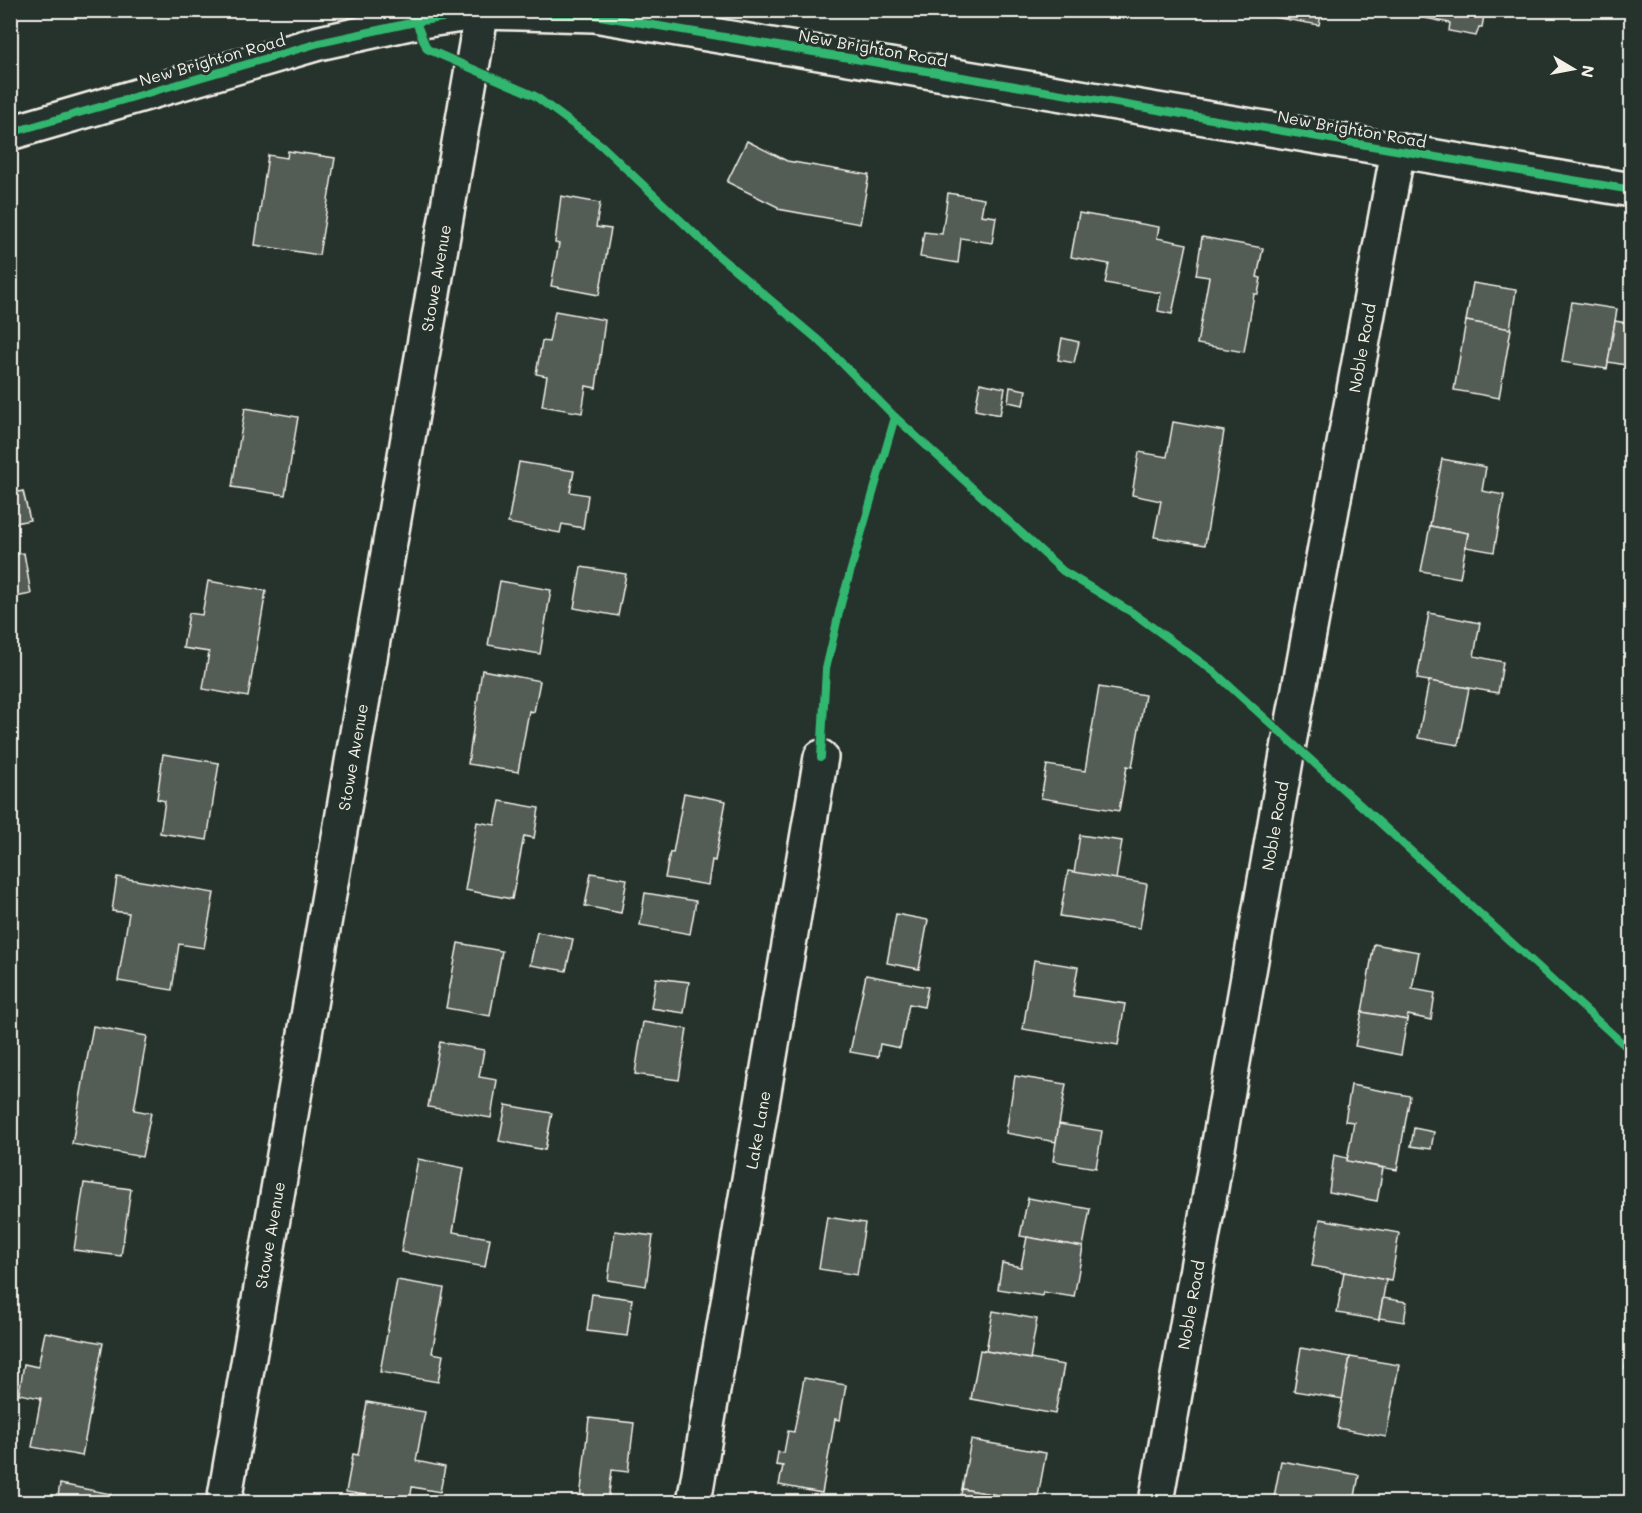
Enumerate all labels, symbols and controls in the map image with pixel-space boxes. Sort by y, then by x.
street label: New Brighton Road [797,24,949,71]
street label: New Brighton Road [136,29,287,90]
north arrow [1543,39,1603,99]
text: N [1577,64,1600,80]
street label: New Brighton Road [1276,105,1428,152]
street label: Stowe Avenue [416,223,455,333]
street label: Noble Road [1343,302,1380,394]
street label: Stowe Avenue [333,702,372,812]
street label: Noble Road [1256,780,1293,872]
street label: Lake Lane [740,1089,775,1171]
street label: Stowe Avenue [250,1180,289,1290]
street label: Noble Road [1172,1259,1209,1351]

